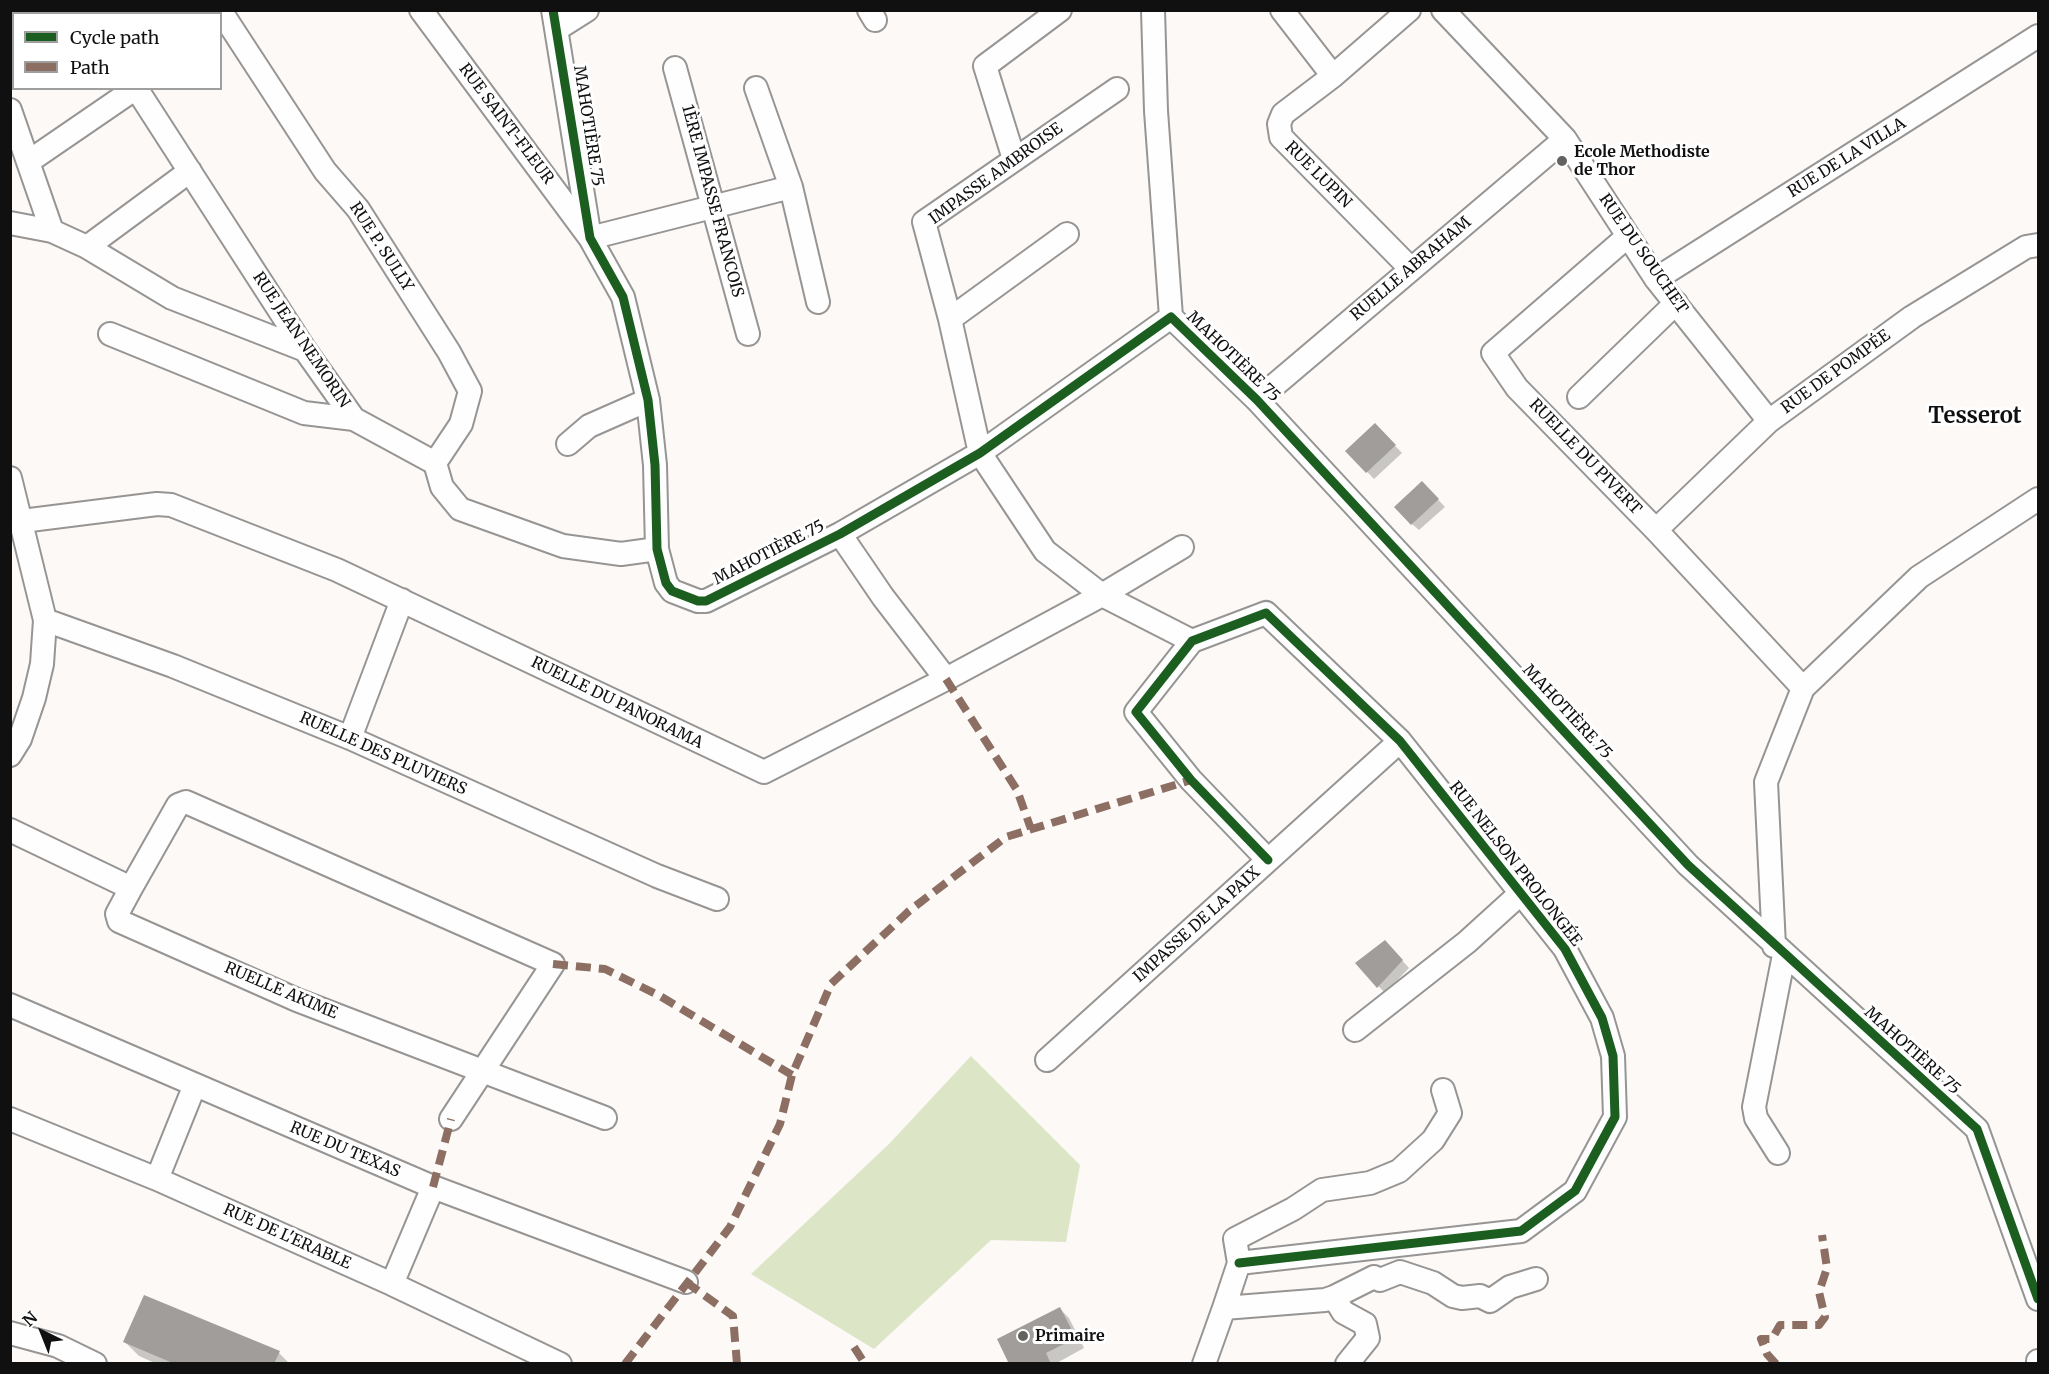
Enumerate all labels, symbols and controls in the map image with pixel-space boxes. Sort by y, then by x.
legend [12,12,222,90]
text: Cycle path [70,26,159,49]
text: Path [70,56,110,79]
street label: RUE SAINT-FLEUR [455,60,557,188]
street label: MAHOTIÈRE 75 [569,64,607,188]
street label: 1ÈRE IMPASSE FRANCOIS [677,103,747,299]
street label: RUE DE LA VILLA [1784,114,1910,202]
street label: IMPASSE AMBROISE [926,119,1066,229]
street label: RUE LUPIN [1281,138,1355,212]
place label: Ecole Methodiste de Thor [1574,142,1710,180]
marker: Ecole Methodiste de Thor [1555,154,1569,168]
street label: RUE DU SOUCHET [1595,190,1691,318]
street label: RUE P. SULLY [345,199,417,295]
street label: RUELLE ABRAHAM [1347,213,1475,325]
street label: RUE JEAN NEMORIN [248,268,354,412]
street label: MAHOTIÈRE 75 [1182,308,1284,406]
street label: RUE DE POMPÉE [1778,326,1894,418]
street label: RUELLE DU PIVERT [1525,395,1645,519]
district label: Tesserot [1928,404,2022,430]
street label: MAHOTIÈRE 75 [710,517,828,589]
street label: RUELLE DU PANORAMA [528,653,706,753]
street label: MAHOTIÈRE 75 [1518,661,1616,763]
street label: RUELLE DES PLUVIERS [296,708,470,800]
street label: RUE NELSON PROLONGÉE [1445,778,1585,950]
street label: IMPASSE DE LA PAIX [1130,863,1264,987]
street label: RUELLE AKIME [222,959,340,1023]
street label: MAHOTIÈRE 75 [1860,1003,1964,1099]
street label: RUE DU TEXAS [287,1118,403,1182]
street label: RUE DE L'ERABLE [220,1200,354,1274]
north arrow [12,1302,72,1362]
text: N [18,1307,41,1330]
place label: Primaire [1035,1326,1105,1346]
marker: Primaire [1016,1329,1030,1343]

